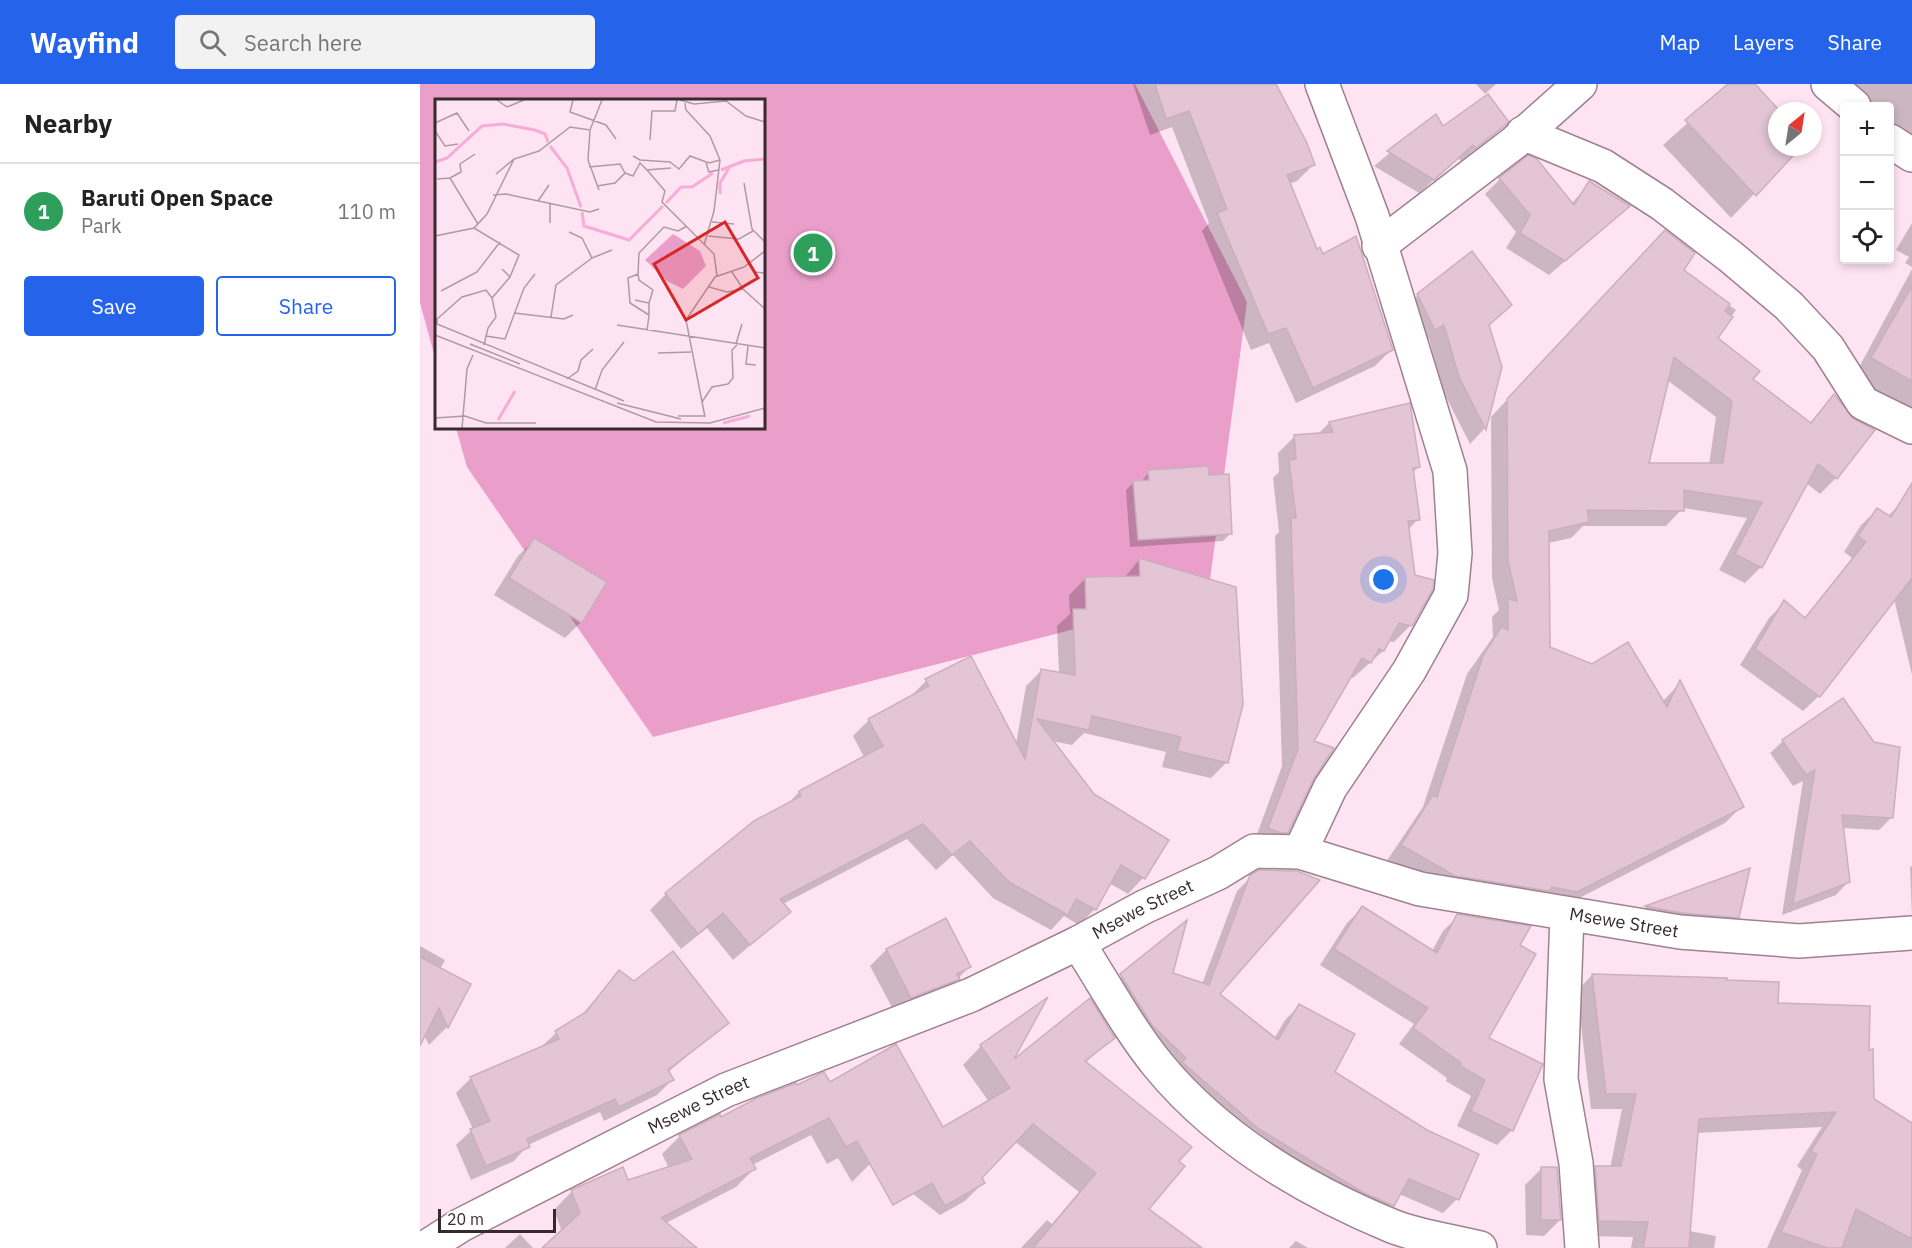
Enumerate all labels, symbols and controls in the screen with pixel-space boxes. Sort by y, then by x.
search box [175,15,595,69]
text: Wayfind [30,24,139,61]
icon: search [196,26,229,59]
text: Search here [244,28,362,57]
text: Map [1660,28,1700,56]
text: Layers [1733,28,1795,56]
text: Share [1828,28,1882,56]
inset map [435,99,765,429]
north arrow [1768,102,1822,156]
map controls [1840,102,1894,264]
button: + [1840,102,1894,156]
text: Nearby [24,106,112,140]
button: − [1840,156,1894,210]
text: Baruti Open Space [81,183,273,212]
text: 1 [38,198,50,225]
text: 110 m [338,198,396,225]
button: locate [1840,210,1894,264]
text: Park [81,212,121,239]
pin: 1 [794,230,832,276]
button: Save [24,276,204,336]
button: Share [216,276,396,336]
your location [1369,565,1398,594]
street label: Msewe Street [1088,874,1197,944]
street label: Msewe Street [1568,902,1680,943]
street label: Msewe Street [644,1070,752,1139]
scale bar [438,1206,556,1234]
text: 20 m [447,1209,484,1229]

